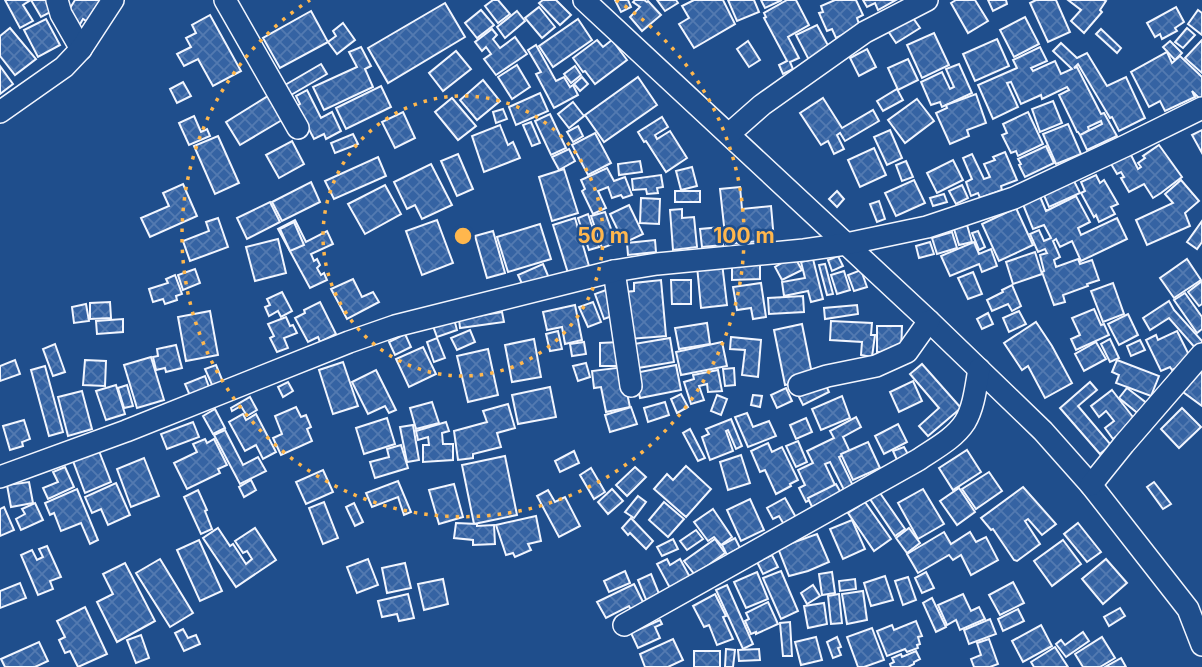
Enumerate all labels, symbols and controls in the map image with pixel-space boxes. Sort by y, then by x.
text: 50 m [577,223,629,248]
text: 100 m [713,223,775,248]
centre of rings [451,224,475,248]

